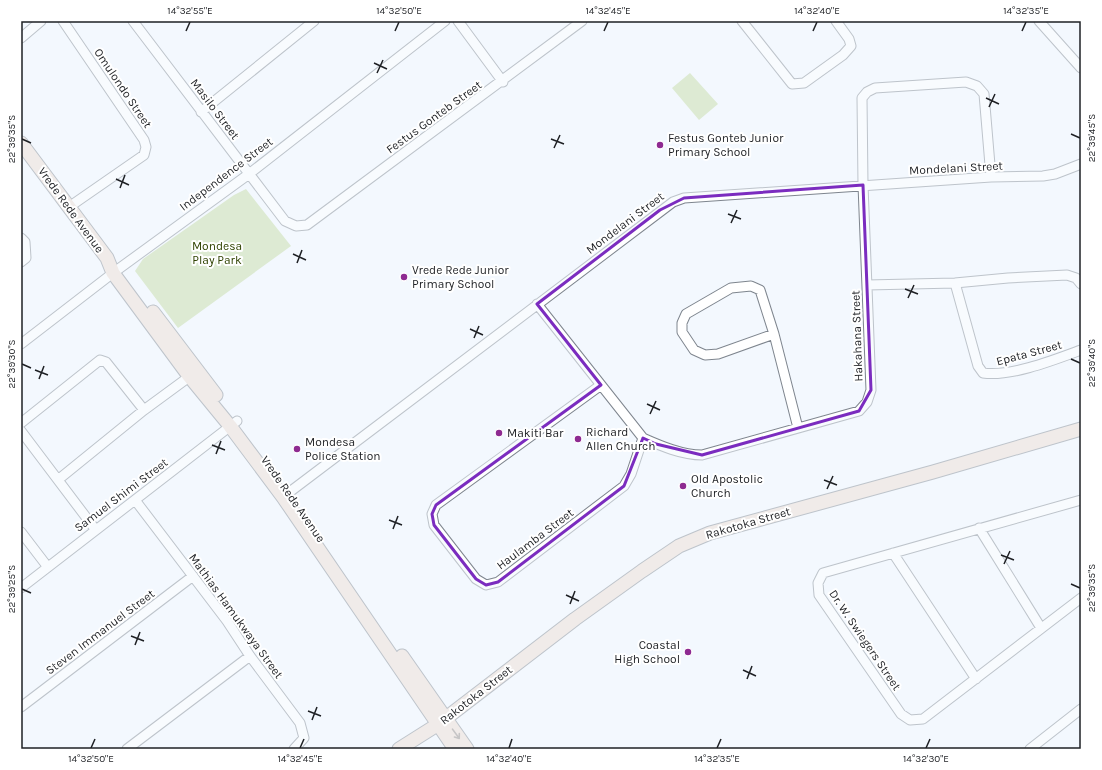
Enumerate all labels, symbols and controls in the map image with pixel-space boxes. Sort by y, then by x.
text: 14°32'55"E [167,5,213,17]
text: 14°32'50"E [376,5,422,17]
text: 14°32'45"E [585,5,631,17]
text: 14°32'40"E [794,5,840,17]
text: 14°32'35"E [1003,5,1049,17]
street label: Omulondo Street [91,46,155,131]
street label: Masilo Street [188,76,243,142]
street label: Festus Gonteb Street [384,77,485,156]
text: 22°39'45"S [1086,114,1098,162]
text: 22°39'35"S [6,115,18,163]
place label: Festus Gonteb Junior Primary School [668,131,784,159]
street label: Independence Street [177,134,276,214]
marker: Festus Gonteb Junior Primary School [655,140,665,150]
street label: Mondelani Street [909,159,1004,177]
street label: Vrede Rede Avenue [35,164,107,256]
street label: Mondelani Street [583,189,667,257]
park label: Mondesa Play Park [192,239,242,267]
place label: Vrede Rede Junior Primary School [412,263,509,291]
marker: Vrede Rede Junior Primary School [399,272,409,282]
street label: Hakahana Street [848,290,866,382]
street label: Epata Street [995,337,1064,368]
text: 22°39'40"S [1086,339,1098,387]
text: 22°39'30"S [6,340,18,389]
place label: Richard Allen Church [586,425,656,453]
place label: Makiti Bar [507,426,564,440]
marker: Makiti Bar [494,428,504,438]
marker: Richard Allen Church [573,434,583,444]
place label: Mondesa Police Station [305,435,381,463]
marker: Mondesa Police Station [292,444,302,454]
street label: Vrede Rede Avenue [258,453,328,545]
street label: Samuel Shimi Street [72,455,171,535]
place label: Old Apostolic Church [691,472,763,500]
marker: Old Apostolic Church [678,481,688,491]
street label: Rakotoka Street [704,504,792,542]
street label: Haulamba Street [494,505,577,572]
street label: Mathias Hamukwaya Street [186,551,286,682]
text: 22°39'35"S [1086,564,1098,612]
text: 22°39'25"S [6,565,18,613]
street label: Steven Immanuel Street [43,586,157,677]
street label: Dr. W. Swiegers Street [826,587,904,693]
place label: Coastal High School [614,638,680,666]
marker: Coastal High School [683,647,693,657]
street label: Rakotoka Street [437,662,515,727]
one-way arrow [452,728,460,739]
text: 14°32'50"E [68,753,114,765]
text: 14°32'45"E [277,753,323,765]
text: 14°32'40"E [486,753,532,765]
text: 14°32'35"E [694,753,740,765]
text: 14°32'30"E [903,753,949,765]

